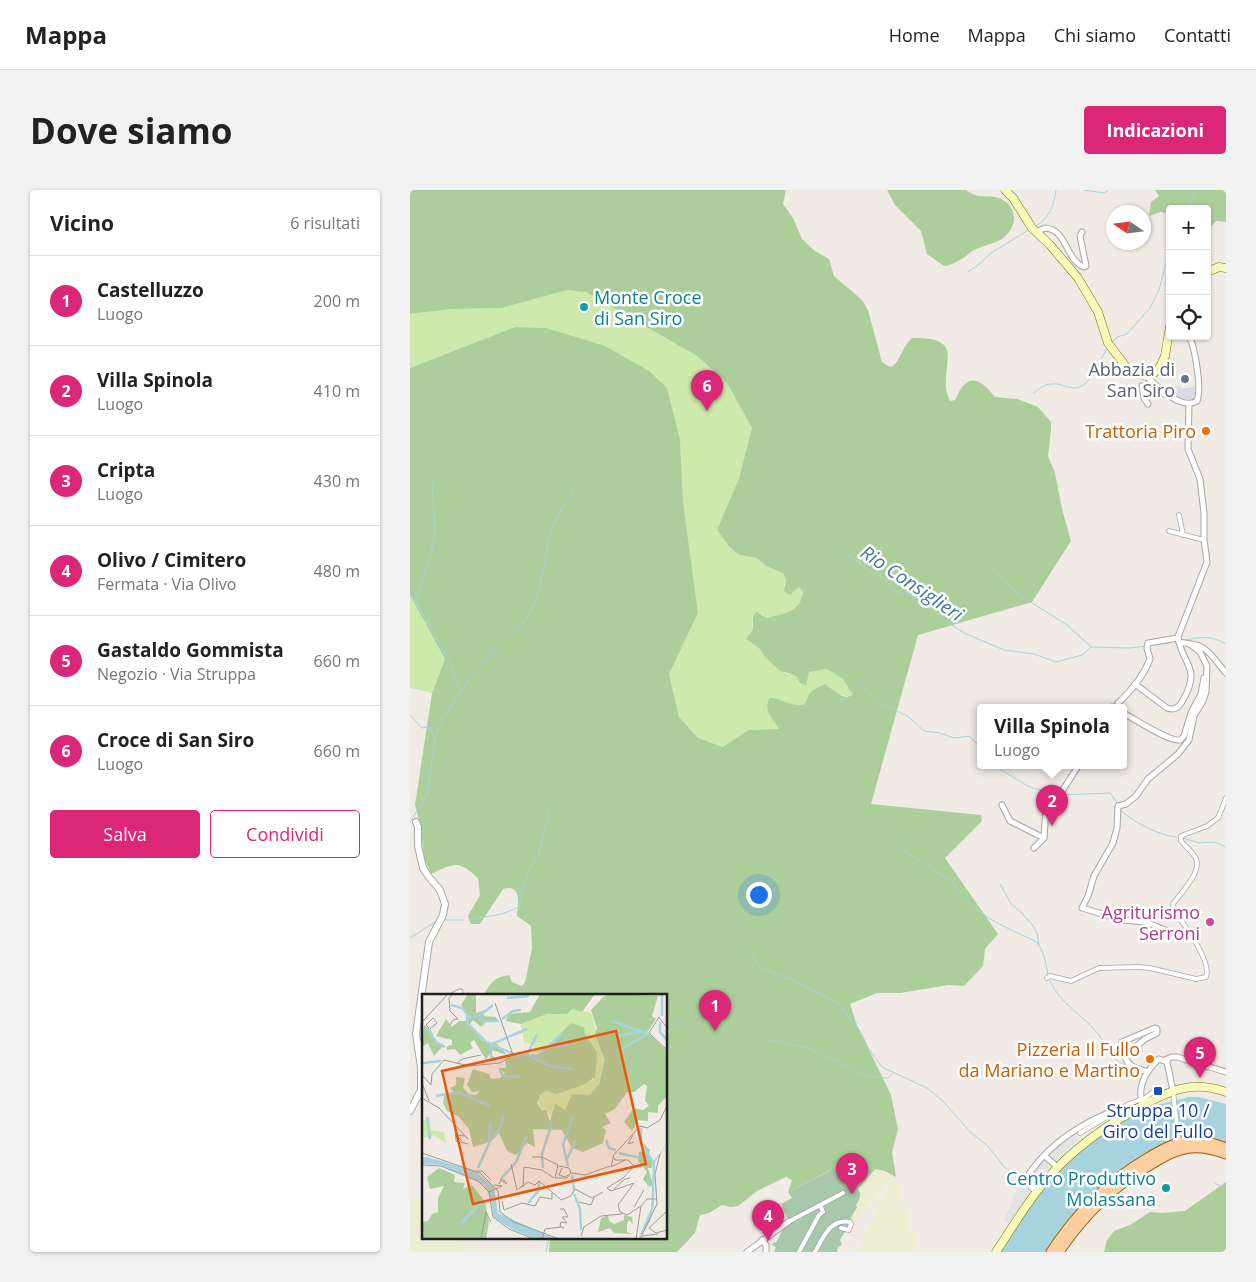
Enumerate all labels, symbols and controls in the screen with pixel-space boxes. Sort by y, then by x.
text: Mappa [25,18,107,51]
text: Home [889,23,940,47]
text: Mappa [968,23,1026,47]
text: Chi siamo [1054,23,1136,47]
text: Contatti [1164,23,1231,47]
button: Indicazioni [1084,106,1226,154]
text: Dove siamo [30,107,233,154]
north arrow [1106,205,1151,250]
map controls [1166,205,1211,340]
button: + [1166,205,1211,250]
text: Vicino [50,209,114,237]
text: 6 risultati [290,212,360,234]
button: − [1166,250,1211,295]
text: Castelluzzo [97,277,204,303]
place label: Monte Croce di San Siro [594,285,702,330]
text: 1 [61,290,71,312]
text: 200 m [314,290,360,312]
button: locate [1166,295,1211,340]
marker: Monte Croce di San Siro [578,301,590,313]
text: Luogo [97,303,143,325]
place label: Abbazia di San Siro [1088,357,1175,402]
text: Villa Spinola [97,367,213,393]
pin: 6 [691,370,723,411]
marker: Abbazia di San Siro [1179,373,1191,385]
text: 2 [61,380,71,402]
text: 410 m [314,380,360,402]
text: Luogo [97,393,143,415]
place label: Trattoria Piro [1085,419,1196,443]
marker: Trattoria Piro [1200,425,1212,437]
text: Cripta [97,457,155,483]
text: 3 [61,470,71,492]
text: 430 m [314,470,360,492]
text: Luogo [97,483,143,505]
water label: Rio Consiglieri [856,539,969,628]
text: Olivo / Cimitero [97,547,246,573]
text: 4 [61,560,71,582]
text: 480 m [314,560,360,582]
text: Fermata · Via Olivo [97,573,236,595]
text: Gastaldo Gommista [97,637,284,663]
text: 5 [61,650,71,672]
text: 660 m [314,650,360,672]
text: Negozio · Via Struppa [97,663,256,685]
popup [977,704,1127,769]
text: Villa Spinola [994,713,1110,739]
text: Croce di San Siro [97,727,254,753]
text: Luogo [994,739,1040,761]
text: 6 [61,740,71,762]
text: 660 m [314,740,360,762]
text: Luogo [97,753,143,775]
pin: 2 [1036,785,1068,826]
button: Salva [50,810,200,858]
button: Condividi [210,810,360,858]
your location [746,882,772,908]
place label: Agriturismo Serroni [1102,900,1200,945]
marker: Agriturismo Serroni [1204,916,1216,928]
pin: 1 [699,990,731,1031]
inset map [422,994,668,1240]
place label: Pizzeria Il Fullo da Mariano e Martino [959,1037,1140,1082]
pin: 5 [1184,1037,1216,1078]
marker: Pizzeria Il Fullo da Mariano e Martino [1144,1053,1156,1065]
marker: Struppa 10 / Giro del Fullo [1152,1085,1164,1097]
place label: Struppa 10 / Giro del Fullo [1102,1098,1214,1143]
pin: 3 [836,1153,868,1194]
place label: Centro Produttivo Molassana [1006,1166,1156,1211]
marker: Centro Produttivo Molassana [1160,1182,1172,1194]
pin: 4 [752,1200,784,1241]

